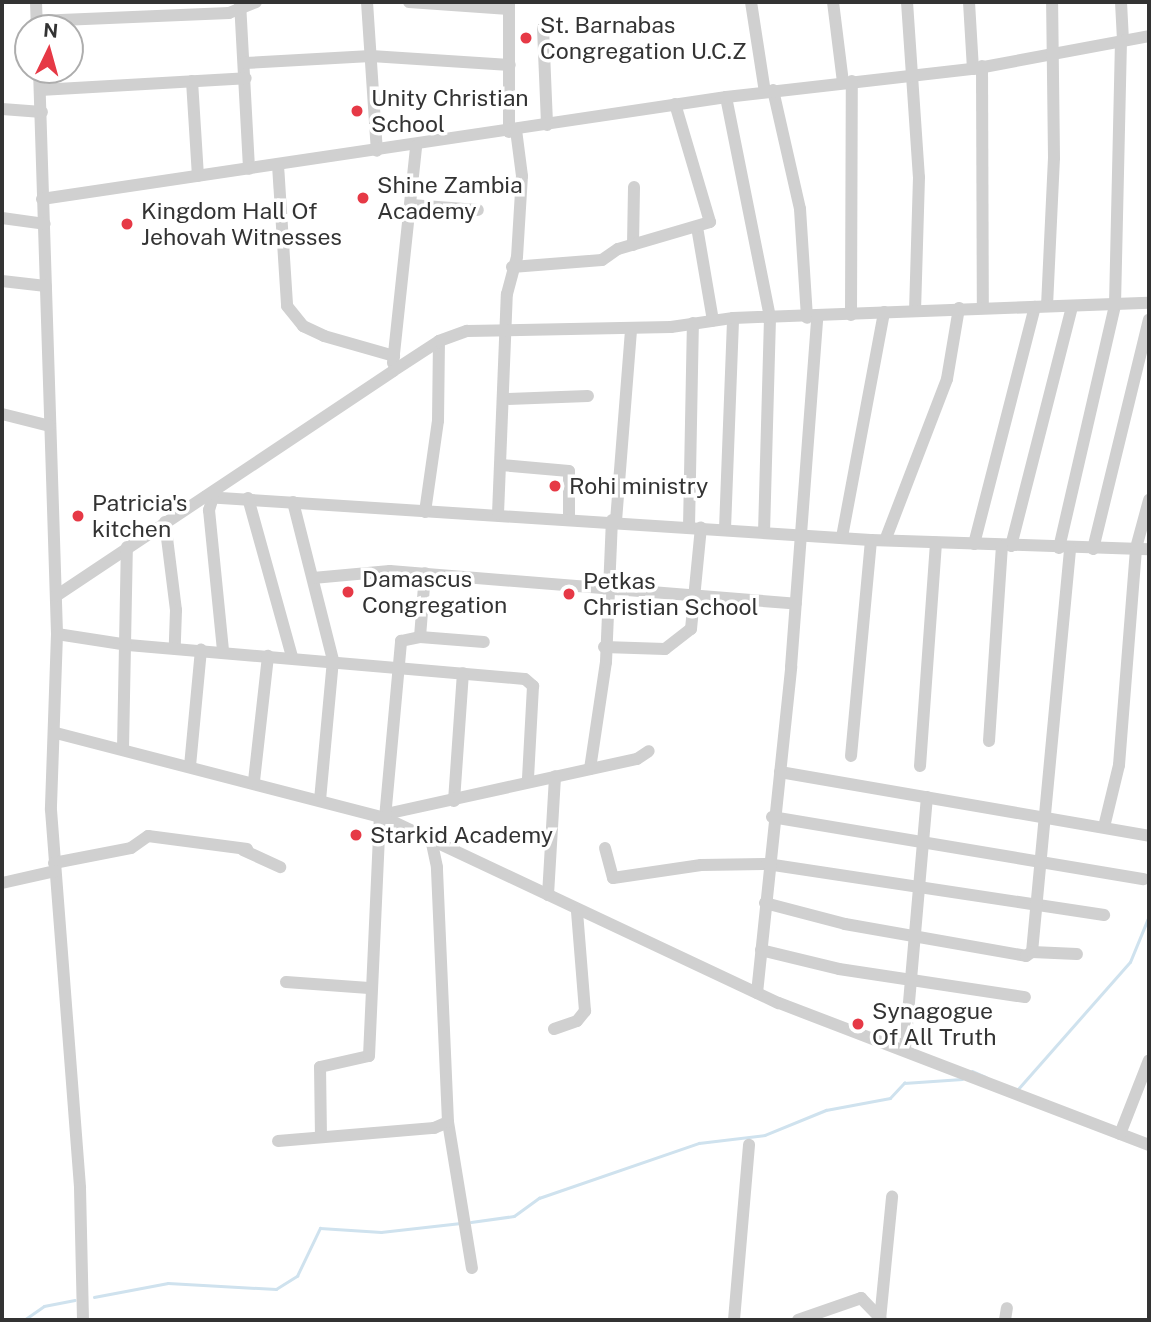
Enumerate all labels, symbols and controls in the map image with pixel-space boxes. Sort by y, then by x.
place label: St. Barnabas Congregation U.C.Z [540,11,747,65]
north arrow [14,14,84,84]
text: N [42,18,59,42]
marker: St. Barnabas Congregation U.C.Z [518,30,534,46]
place label: Unity Christian School [371,84,529,138]
marker: Unity Christian School [349,103,365,119]
place label: Shine Zambia Academy [377,171,523,225]
marker: Shine Zambia Academy [355,190,371,206]
place label: Kingdom Hall Of Jehovah Witnesses [141,197,343,251]
marker: Kingdom Hall Of Jehovah Witnesses [119,216,135,232]
place label: Rohi ministry [569,472,708,500]
marker: Rohi ministry [547,478,563,494]
place label: Patricia's kitchen [92,489,187,543]
marker: Patricia's kitchen [70,508,86,524]
place label: Damascus Congregation [362,565,507,619]
place label: Petkas Christian School [583,567,758,621]
marker: Damascus Congregation [340,584,356,600]
marker: Petkas Christian School [561,586,577,602]
place label: Starkid Academy [370,821,553,849]
marker: Starkid Academy [348,827,364,843]
place label: Synagogue Of All Truth [872,997,997,1051]
marker: Synagogue Of All Truth [850,1016,866,1032]

